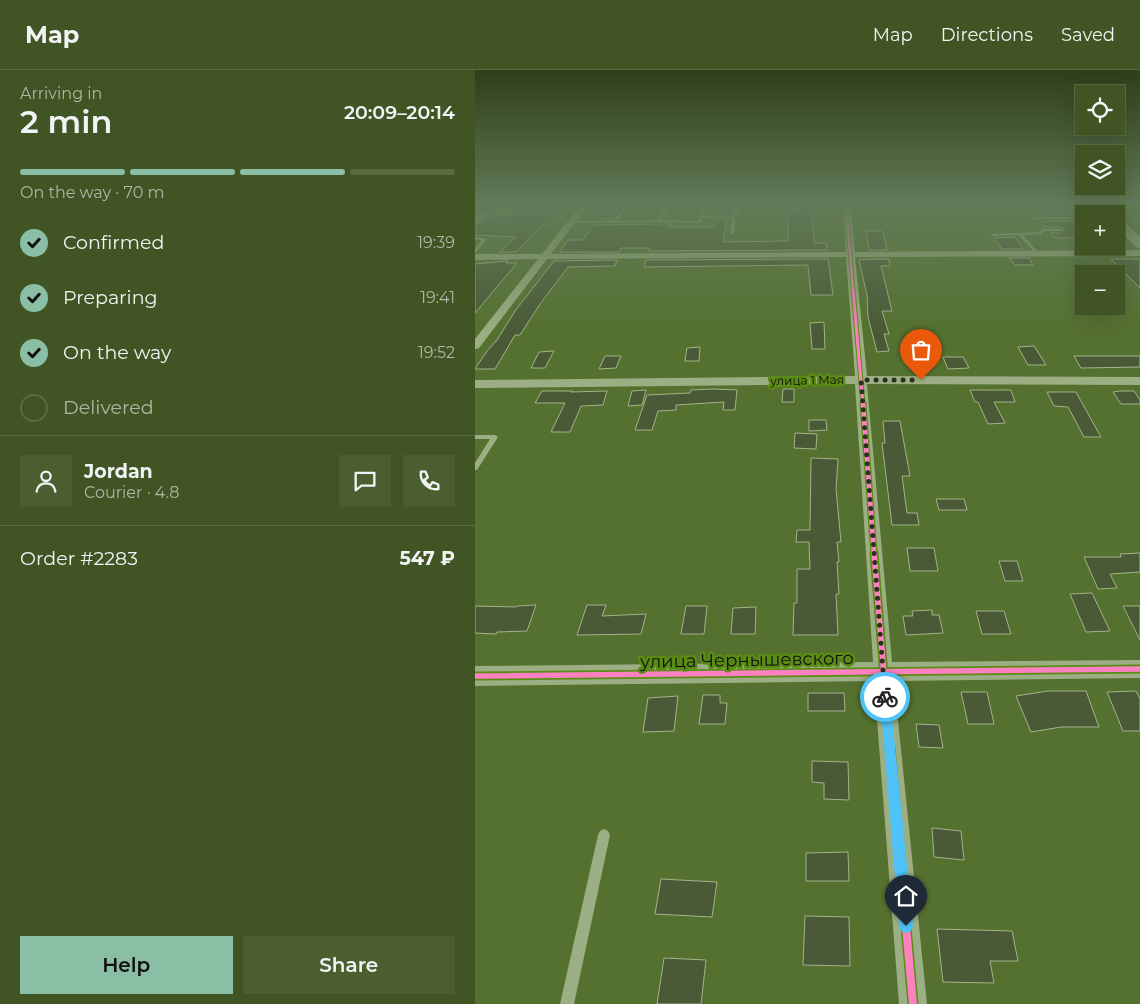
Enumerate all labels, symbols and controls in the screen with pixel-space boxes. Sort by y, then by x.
text: Map [25,20,79,49]
text: Map [873,24,913,46]
text: Directions [941,24,1033,46]
text: Saved [1061,24,1115,46]
text: Arriving in [20,84,102,103]
map controls [1075,85,1125,315]
button: locate [1075,85,1125,135]
text: 20:09–20:14 [344,101,455,124]
text: 2 min [20,102,112,141]
button: layers [1075,145,1125,195]
text: On the way · 70 m [20,183,164,202]
button: + [1075,205,1125,255]
icon: check [20,229,48,257]
text: Confirmed [63,231,164,254]
text: 19:39 [417,233,455,252]
button: − [1075,265,1125,315]
icon: check [20,284,48,312]
text: Preparing [63,286,158,309]
text: 19:41 [420,288,455,307]
pin [900,329,942,380]
icon: bag [907,336,935,364]
icon: check [20,339,48,367]
text: On the way [63,341,171,364]
text: 19:52 [418,343,455,362]
street label: улица 1 Мая [769,372,844,388]
text: Delivered [63,396,154,419]
button: person [20,455,72,507]
button: chat [339,455,391,507]
button: phone [403,455,455,507]
text: Jordan [84,460,153,483]
text: Courier · 4.8 [84,483,180,502]
text: Order #2283 [20,547,138,570]
text: 547 ₽ [399,547,455,570]
street label: улица Чернышевского [639,647,854,673]
courier [860,672,910,722]
icon: bike [871,683,899,711]
pin [885,875,927,926]
icon: home [892,882,920,910]
button: Help [20,936,233,994]
button: Share [243,936,455,994]

